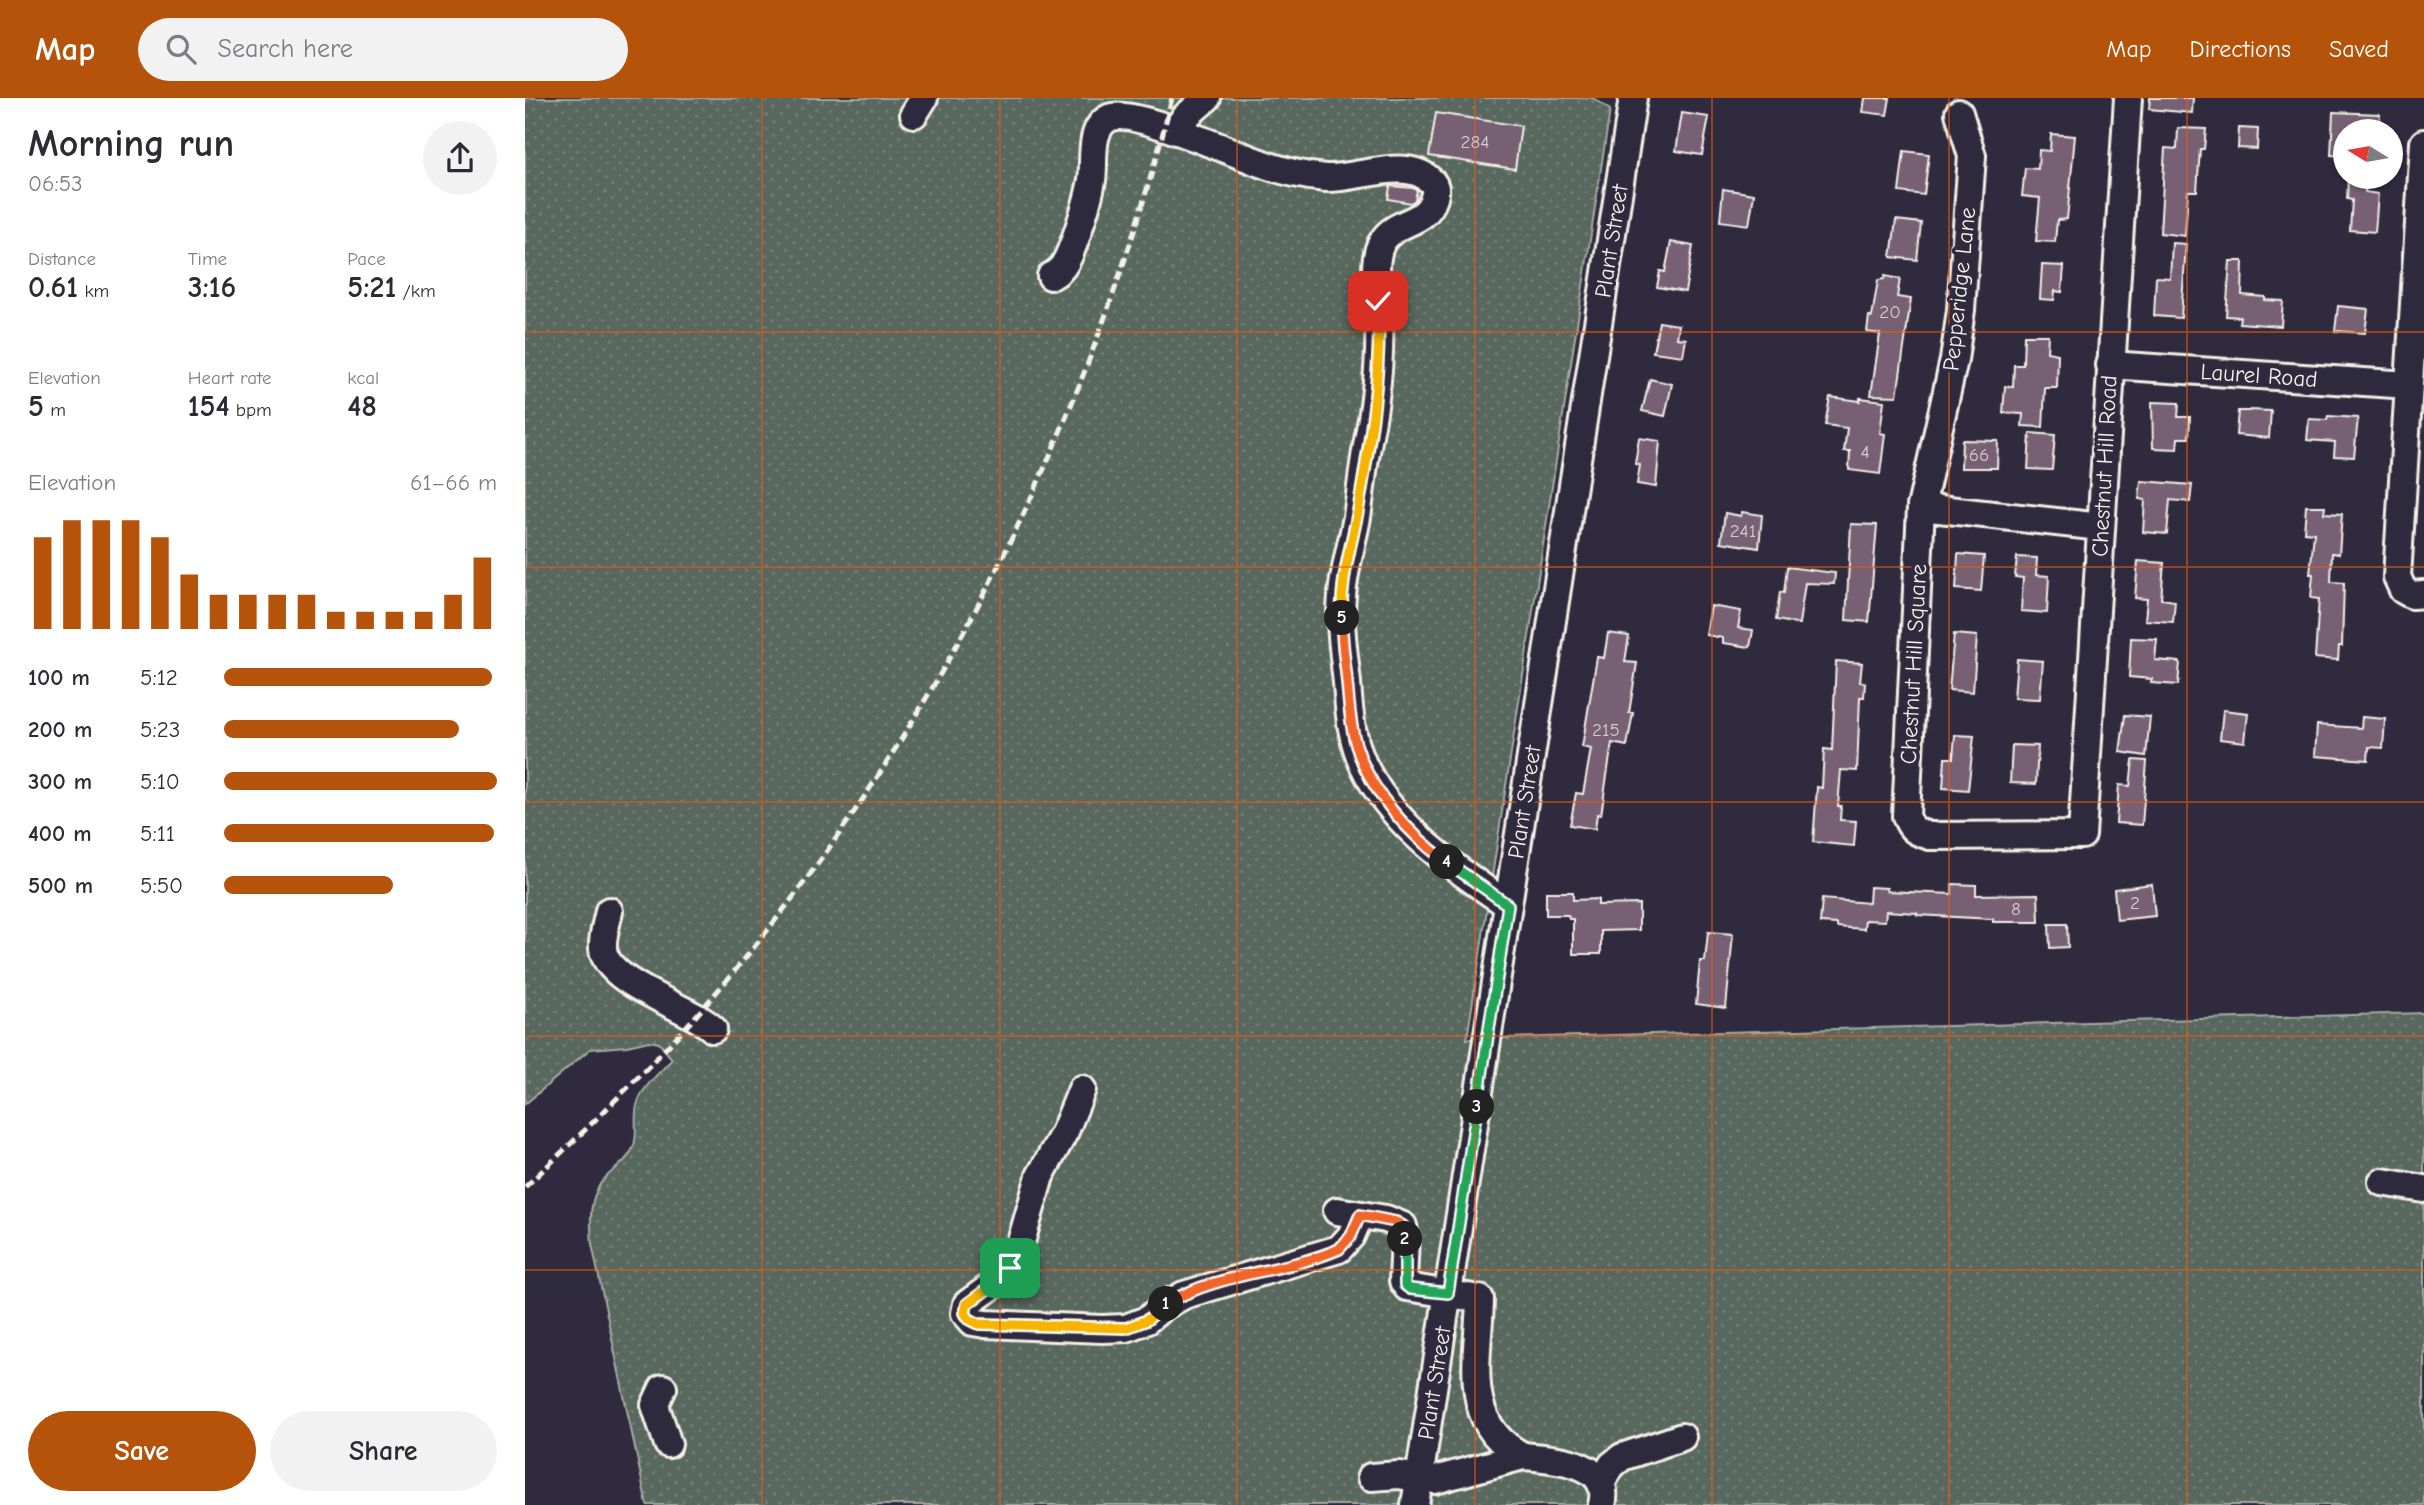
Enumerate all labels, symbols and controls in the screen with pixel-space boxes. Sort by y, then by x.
search box [138,18,628,81]
text: Map [35,30,96,68]
icon: search [162,30,200,68]
text: Search here [218,34,353,64]
text: Map [2106,35,2152,63]
text: Directions [2190,35,2291,63]
text: Saved [2329,35,2389,63]
north arrow [2333,119,2403,189]
map controls [2333,119,2403,189]
button: share [423,121,497,195]
text: Morning run [28,122,234,166]
house number: 284 [1461,131,1489,153]
text: 06:53 [28,170,83,197]
street label: Plant Street [1589,181,1634,300]
street label: Pepperidge Lane [1937,206,1982,372]
text: Distance [28,248,96,270]
text: Time [188,248,227,270]
text: Pace [347,248,386,270]
text: 0.61 [28,270,78,305]
text: 3:16 [188,270,236,305]
text: 5:21 [347,270,396,305]
pin [1348,271,1408,331]
text: km [78,280,109,302]
text: /km [396,280,436,302]
icon: check [1359,282,1397,320]
house number: 20 [1879,301,1901,323]
street label: Laurel Road [2200,358,2318,393]
text: Elevation [28,367,101,389]
text: Heart rate [188,367,271,389]
text: kcal [347,367,379,389]
street label: Chestnut Hill Road [2086,374,2123,558]
text: 5 [28,389,44,424]
text: 154 [188,389,229,424]
text: 48 [347,389,377,424]
text: m [44,399,66,421]
text: bpm [229,399,272,421]
house number: 4 [1860,441,1870,463]
house number: 66 [1969,444,1989,466]
text: Elevation [28,469,116,496]
text: 61–66 m [410,469,497,496]
house number: 241 [1730,520,1756,542]
street label: Chestnut Hill Square [1895,563,1932,765]
pin: 5 [1325,601,1359,636]
text: 5 [1336,606,1347,628]
text: 100 m [28,664,90,691]
text: 5:12 [140,664,178,691]
text: 200 m [28,716,92,743]
text: 5:23 [140,716,180,743]
house number: 215 [1592,719,1620,741]
street label: Plant Street [1502,742,1547,861]
text: 300 m [28,768,92,795]
text: 5:10 [140,768,180,795]
text: 400 m [28,820,92,847]
text: 5:11 [140,820,175,847]
pin: 4 [1429,844,1465,880]
text: 4 [1442,850,1451,872]
text: 500 m [28,872,93,899]
text: 5:50 [140,872,183,899]
house number: 2 [2130,892,2140,914]
house number: 8 [2011,898,2021,920]
pin: 3 [1459,1090,1495,1124]
text: 3 [1472,1095,1481,1117]
pin: 2 [1387,1222,1423,1256]
text: 2 [1400,1227,1409,1249]
pin [980,1238,1040,1298]
icon: arrive [991,1249,1029,1287]
pin: 1 [1149,1286,1183,1322]
text: 1 [1162,1292,1169,1314]
street label: Plant Street [1412,1323,1457,1442]
button: Save [28,1411,256,1491]
button: Share [270,1411,497,1491]

